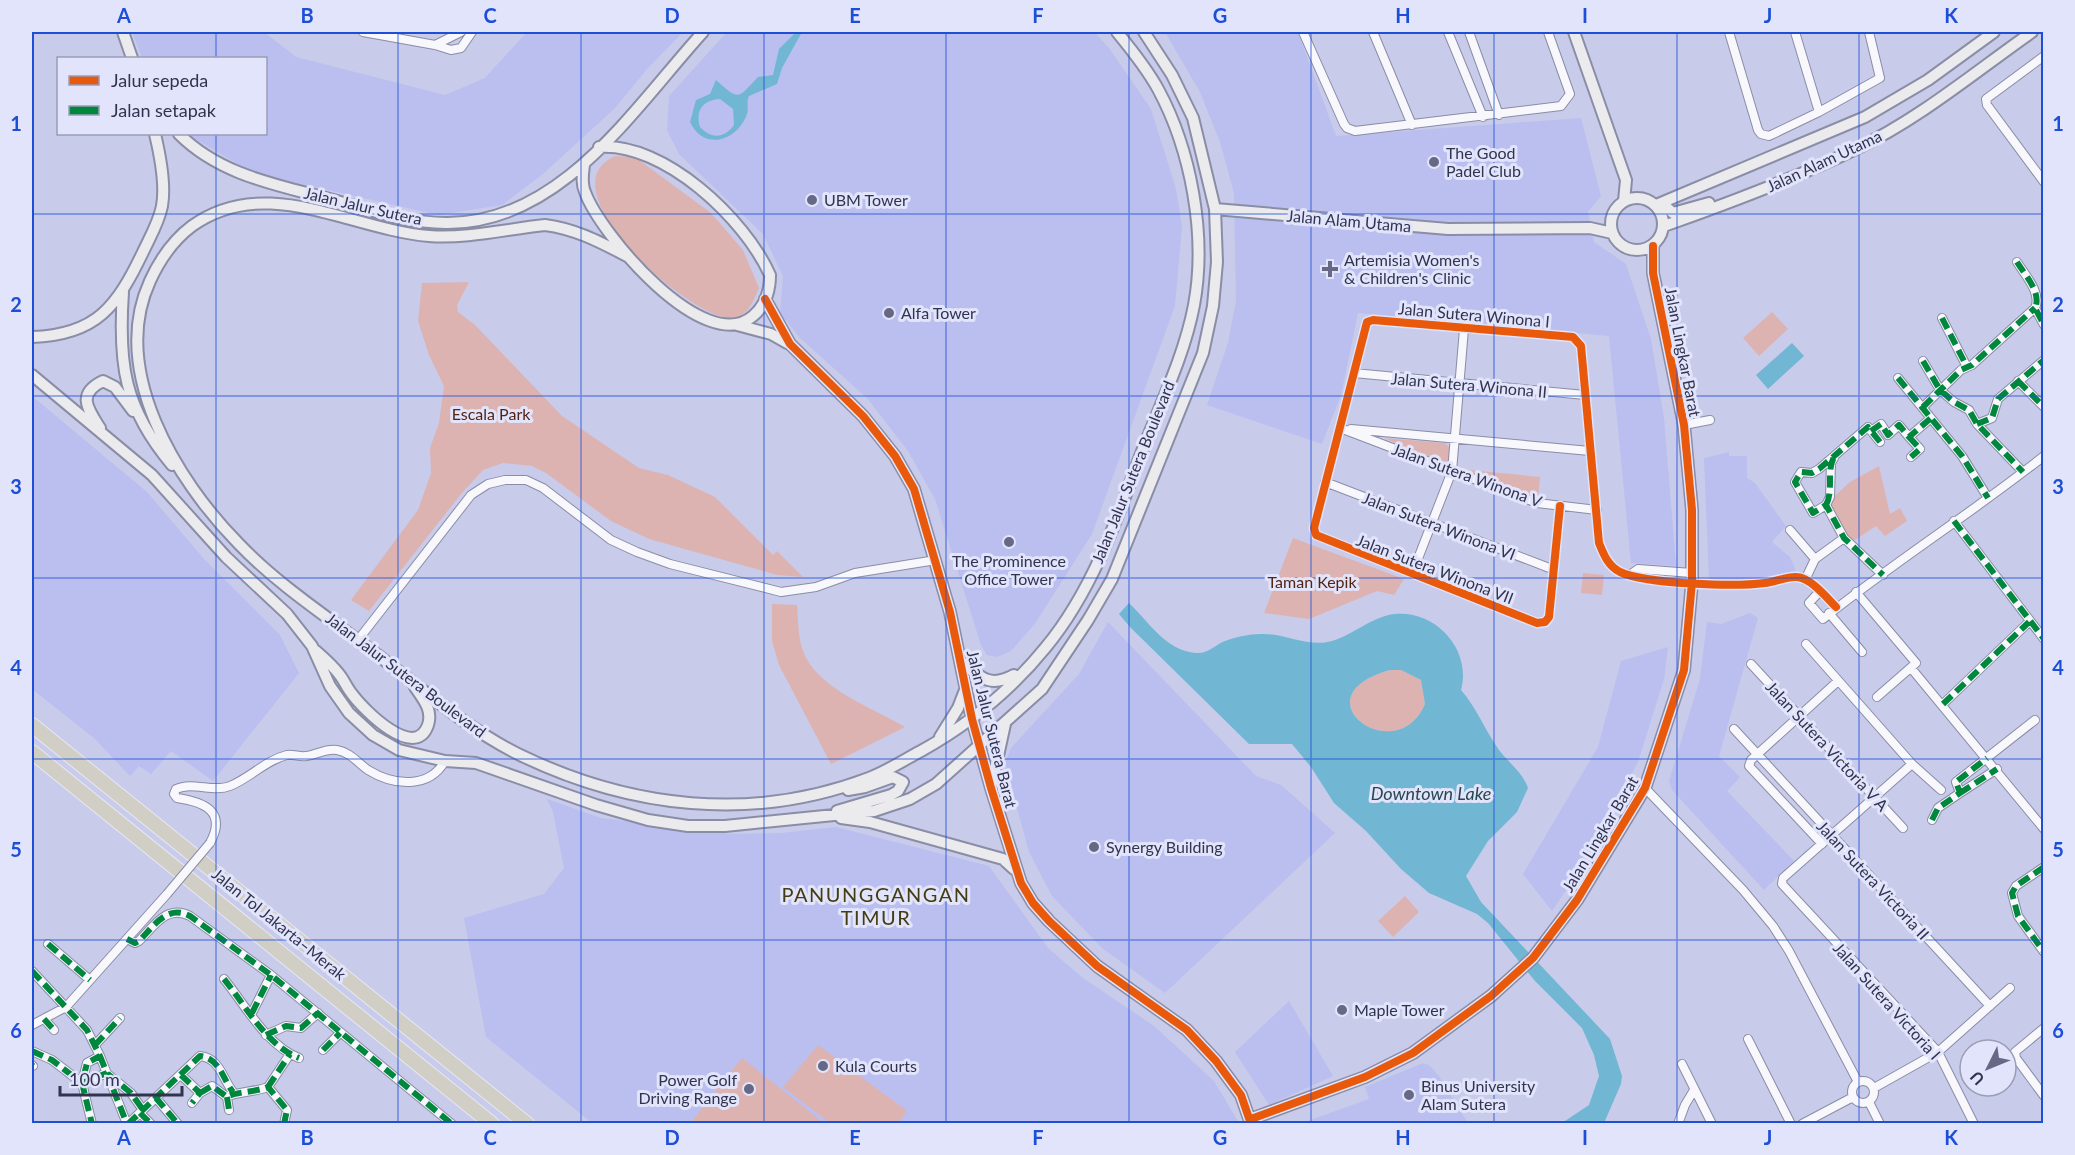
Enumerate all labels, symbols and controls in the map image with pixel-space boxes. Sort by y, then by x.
text: A [116,3,131,27]
text: B [300,3,314,27]
text: C [483,3,497,27]
text: D [664,3,680,27]
text: E [849,3,861,27]
text: F [1032,3,1044,27]
text: G [1213,3,1227,27]
text: H [1395,3,1411,27]
text: I [1582,3,1588,27]
text: J [1764,3,1772,27]
text: K [1944,3,1958,27]
legend [57,57,267,135]
text: Jalur sepeda [111,69,208,91]
text: Jalan setapak [111,99,217,121]
text: 1 [10,111,22,135]
text: 1 [2052,111,2064,135]
street label: Jalan Alam Utama [1763,126,1884,196]
place label: The Good Padel Club [1446,143,1521,180]
marker: The Good Padel Club [1427,155,1441,169]
street label: Jalan Jalur Sutera [302,183,424,228]
place label: UBM Tower [824,190,908,209]
marker: UBM Tower [805,193,819,207]
street label: Jalan Alam Utama [1286,206,1412,235]
place label: Artemisia Women's & Children's Clinic [1344,250,1480,287]
marker: Artemisia Women's & Children's Clinic [1321,260,1339,278]
street label: Jalan Lingkar Barat [1662,286,1705,419]
text: 2 [10,292,22,316]
text: 2 [2052,292,2064,316]
street label: Jalan Sutera Winona I [1397,298,1551,331]
place label: Alfa Tower [901,303,976,322]
marker: Alfa Tower [882,306,896,320]
street label: Jalan Sutera Winona II [1390,368,1548,401]
street label: Jalan Jalur Sutera Boulevard [1087,378,1178,566]
park label: Escala Park [452,404,531,423]
street label: Jalan Sutera Winona V [1390,439,1545,511]
text: 3 [10,474,22,498]
text: 3 [2052,474,2064,498]
street label: Jalan Sutera Winona VI [1360,488,1518,563]
street label: Jalan Sutera Winona VII [1354,530,1516,607]
marker: The Prominence Office Tower [1002,535,1016,549]
place label: The Prominence Office Tower [952,551,1066,588]
park label: Taman Kepik [1267,572,1357,591]
street label: Jalan Jalur Sutera Boulevard [323,608,490,741]
street label: Jalan Jalur Sutera Barat [964,648,1021,810]
text: 4 [10,655,22,679]
text: 4 [2052,655,2064,679]
street label: Jalan Sutera Victoria V A [1762,677,1893,815]
street label: Jalan Lingkar Barat [1558,772,1642,895]
water label: Downtown Lake [1371,782,1491,804]
street label: Jalan Sutera Victoria II [1813,816,1933,943]
text: 5 [10,837,22,861]
place label: Synergy Building [1106,837,1223,856]
text: 5 [2052,837,2064,861]
marker: Synergy Building [1087,840,1101,854]
street label: Jalan Tol Jakarta–Merak [209,864,351,984]
district label: PANUNGGANGAN TIMUR [781,882,971,929]
street label: Jalan Sutera Victoria I [1830,938,1945,1063]
place label: Maple Tower [1354,1000,1445,1019]
marker: Maple Tower [1335,1003,1349,1017]
text: 6 [10,1018,22,1042]
text: 6 [2052,1018,2064,1042]
north arrow [1958,1038,2018,1098]
place label: Kula Courts [835,1056,917,1075]
scale bar [60,1059,182,1097]
marker: Kula Courts [816,1059,830,1073]
text: 100 m [69,1068,120,1090]
text: U [1966,1068,1988,1089]
place label: Power Golf Driving Range [638,1070,737,1107]
place label: Binus University Alam Sutera [1421,1076,1536,1113]
marker: Power Golf Driving Range [742,1082,756,1096]
marker: Binus University Alam Sutera [1402,1088,1416,1102]
text: A [116,1125,131,1149]
text: B [300,1125,314,1149]
text: C [483,1125,497,1149]
text: D [664,1125,680,1149]
text: E [849,1125,861,1149]
text: F [1032,1125,1044,1149]
text: G [1213,1125,1227,1149]
text: H [1395,1125,1411,1149]
text: I [1582,1125,1588,1149]
text: J [1764,1125,1772,1149]
text: K [1944,1125,1958,1149]

